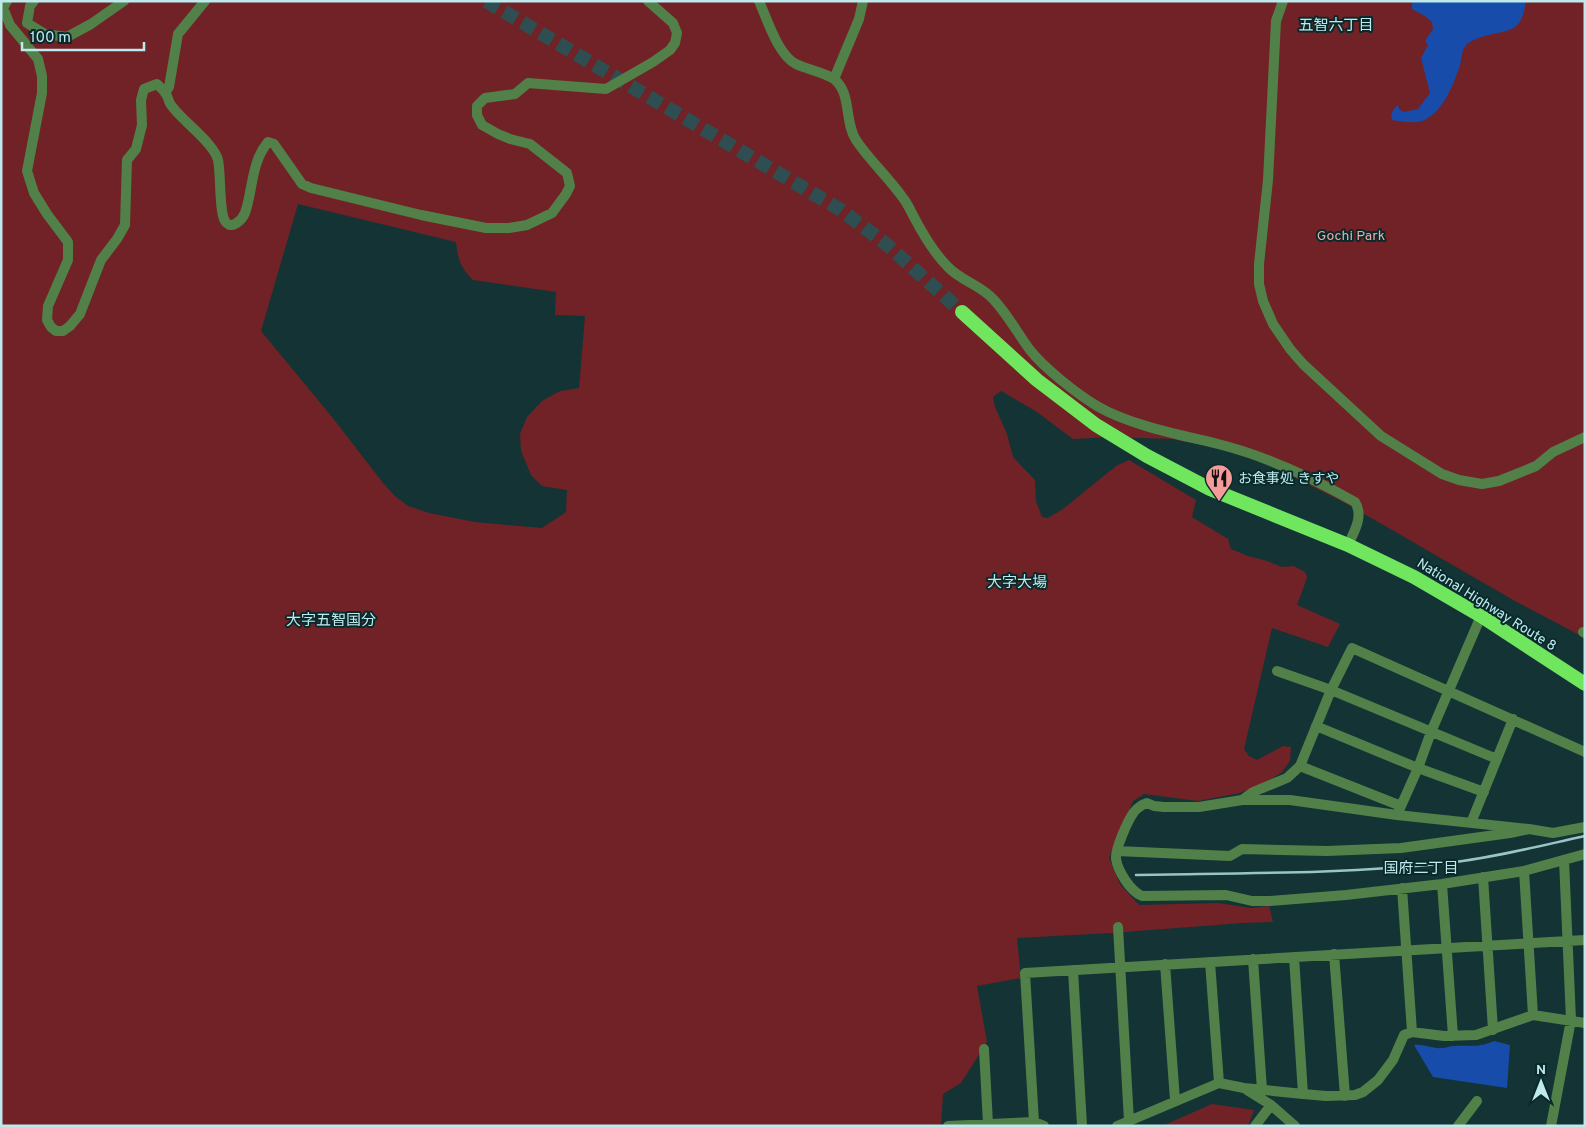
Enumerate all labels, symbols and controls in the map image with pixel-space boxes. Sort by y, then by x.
district label: 五智六丁目 [1298,17,1374,36]
scale bar [22,20,145,52]
text: 100 m [30,29,71,48]
park label: Gochi Park [1317,228,1385,245]
restaurant icon: お食事処 きすや [1204,463,1234,502]
place label: お食事処 きすや [1238,471,1339,488]
street label: National Highway Route 8 [1413,555,1559,655]
district label: 大字大場 [987,574,1047,593]
district label: 大字五智国分 [286,612,376,631]
district label: 国府二丁目 [1383,860,1459,879]
north arrow [1516,1057,1566,1107]
text: N [1536,1062,1546,1079]

